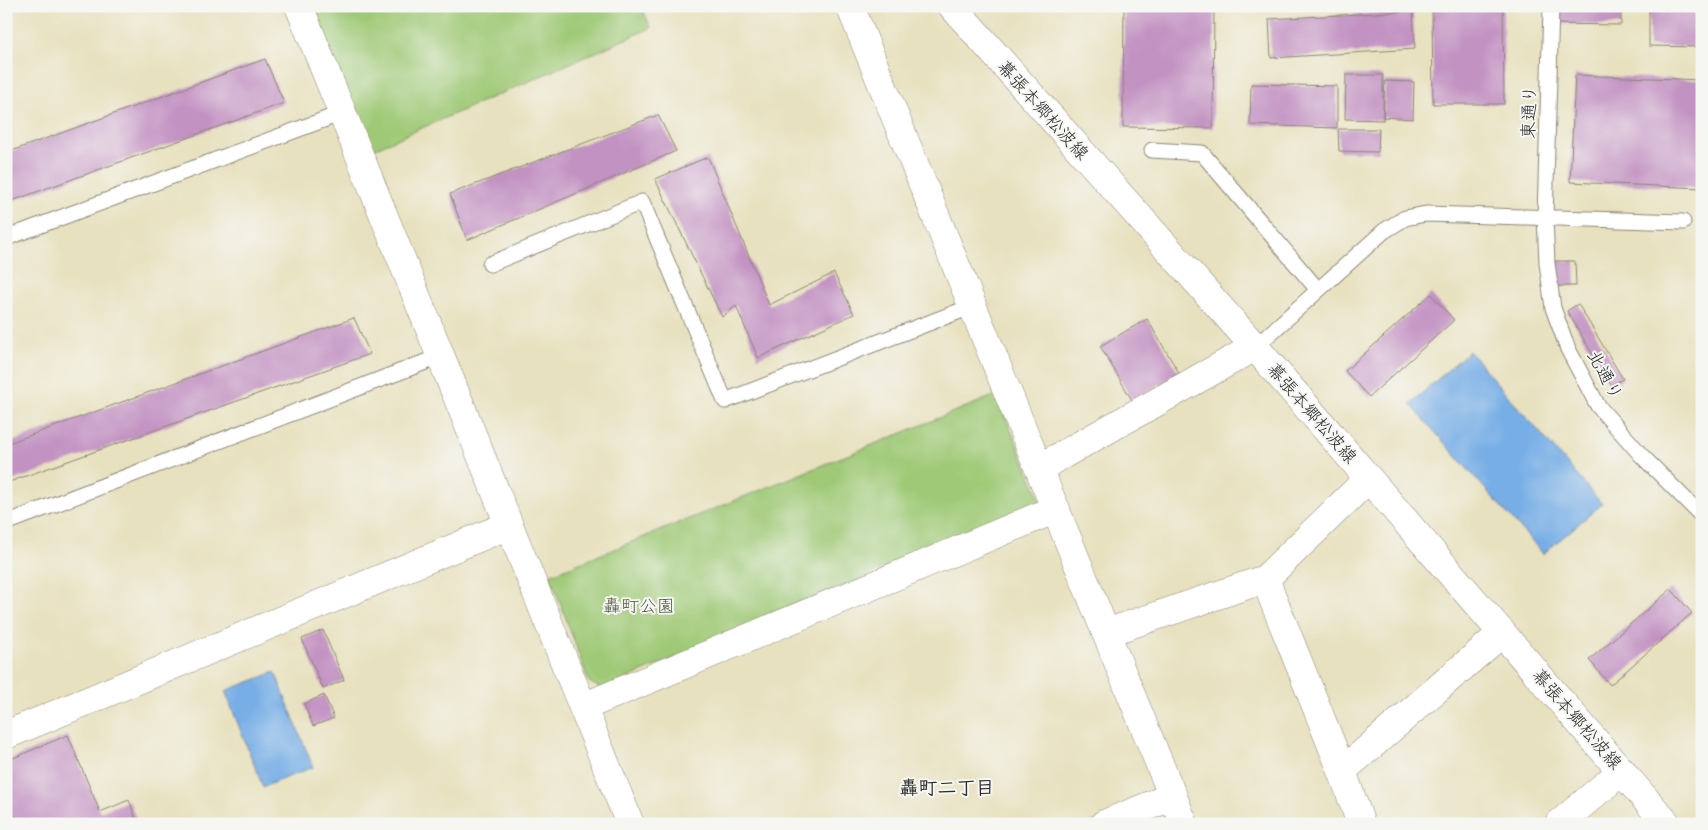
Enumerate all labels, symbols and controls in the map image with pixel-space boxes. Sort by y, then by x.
street label: 幕張本郷松波線 [992,55,1094,165]
street label: 東通り [1516,85,1542,139]
street label: 北通り [1581,346,1629,404]
street label: 幕張本郷松波線 [1262,358,1362,468]
park label: 轟町公園 [603,594,675,618]
street label: 幕張本郷松波線 [1527,664,1627,774]
district label: 轟町二丁目 [899,775,995,800]

